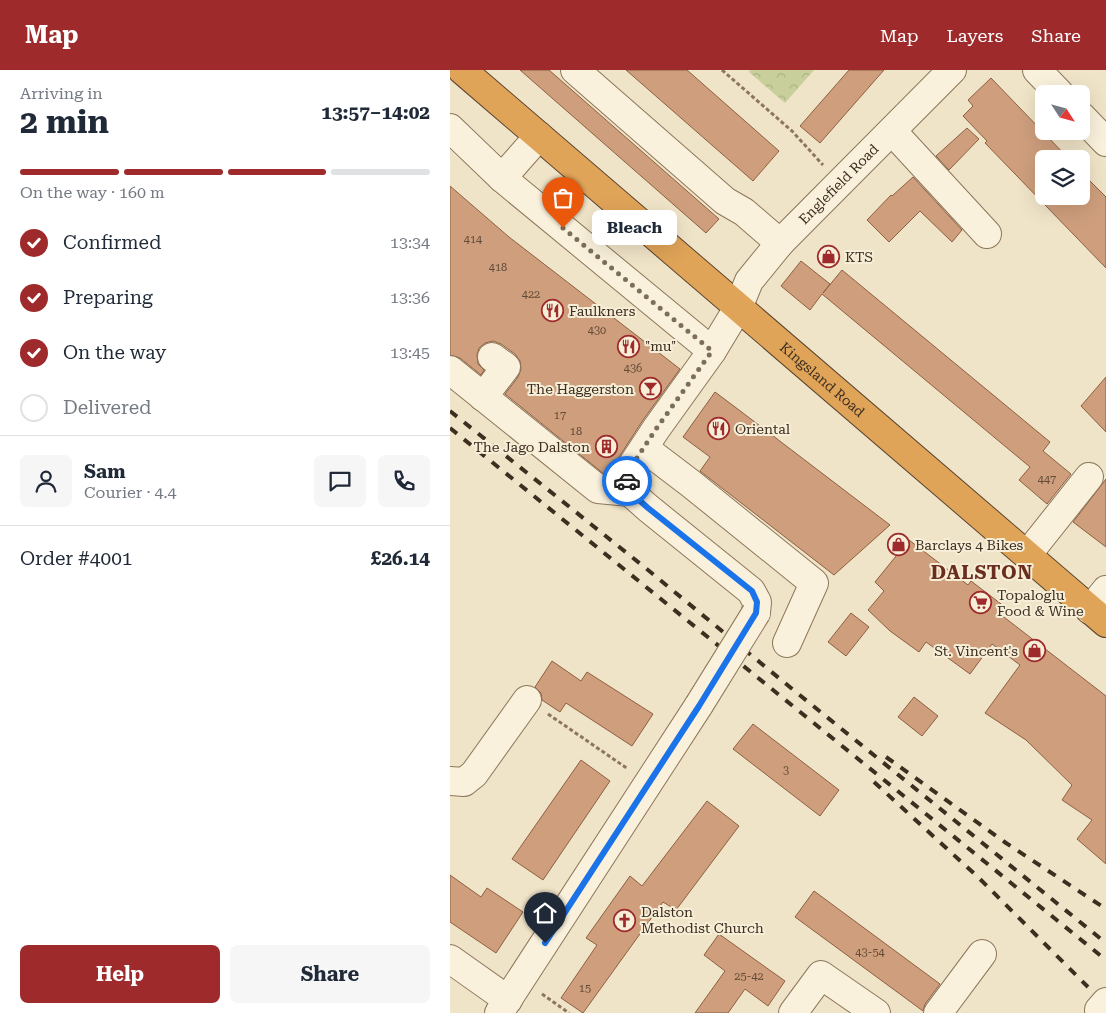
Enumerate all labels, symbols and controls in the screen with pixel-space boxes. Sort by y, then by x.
text: Map [25,21,79,49]
text: Map [880,25,919,46]
text: Layers [947,25,1003,46]
text: Share [1031,25,1081,46]
text: Arriving in [20,84,103,103]
north arrow [1035,85,1090,140]
map controls [1035,85,1090,205]
text: 13:57–14:02 [321,101,430,124]
text: 2 min [20,103,109,141]
street label: Englefield Road [796,141,882,227]
button: layers [1035,150,1090,205]
pin [542,177,584,228]
text: On the way · 160 m [20,183,165,202]
icon: bag [549,184,577,212]
callout: Bleach [593,210,678,246]
text: Bleach [607,218,662,237]
icon: check [20,229,48,257]
text: Confirmed [63,231,161,254]
text: 13:34 [390,233,430,252]
house number: 414 [464,233,483,246]
shop icon: KTS [817,245,841,269]
place label: KTS [845,249,873,265]
house number: 418 [489,261,507,274]
icon: check [20,284,48,312]
text: Preparing [63,286,153,309]
text: 13:36 [390,288,430,307]
house number: 422 [522,288,540,301]
restaurant icon: Faulkners [541,299,565,323]
place label: Faulkners [569,303,636,319]
house number: 430 [588,324,606,337]
restaurant icon: "mu" [617,334,641,358]
place label: "mu" [645,338,676,354]
icon: check [20,339,48,367]
street label: Kingsland Road [777,339,868,420]
text: On the way [63,341,166,364]
text: 13:45 [390,343,430,362]
house number: 436 [624,362,642,375]
bar icon: The Haggerston [638,377,662,401]
place label: The Haggerston [527,381,634,397]
text: Delivered [63,396,151,419]
house number: 17 [554,409,566,422]
restaurant icon: Oriental [707,417,731,441]
place label: Oriental [735,421,791,437]
house number: 18 [570,425,582,438]
building icon: The Jago Dalston [594,435,618,459]
place label: The Jago Dalston [473,439,590,455]
button: person [20,455,72,507]
button: chat [314,455,366,507]
button: phone [378,455,430,507]
courier [602,456,652,506]
text: Sam [84,460,126,483]
icon: car [613,467,641,495]
house number: 447 [1038,473,1056,486]
text: Courier · 4.4 [84,483,177,502]
shop icon: Barclays 4 Bikes [887,533,911,557]
place label: Barclays 4 Bikes [915,537,1024,553]
text: Order #4001 [20,547,132,570]
text: £26.14 [371,547,430,570]
district label: DALSTON [931,561,1033,584]
place label: Topaloglu Food & Wine [997,587,1084,619]
supermarket icon: Topaloglu Food & Wine [969,591,993,615]
shop icon: St. Vincent's [1022,639,1046,663]
place label: St. Vincent's [934,643,1018,659]
house number: 3 [783,764,789,777]
pin [524,892,566,943]
icon: home [531,899,559,927]
place label: Dalston Methodist Church [641,904,764,936]
church icon: Dalston Methodist Church [613,908,637,932]
button: Help [20,945,220,1003]
button: Share [230,945,430,1003]
house number: 43-54 [855,946,886,959]
house number: 25-42 [734,970,764,983]
house number: 15 [579,982,591,995]

